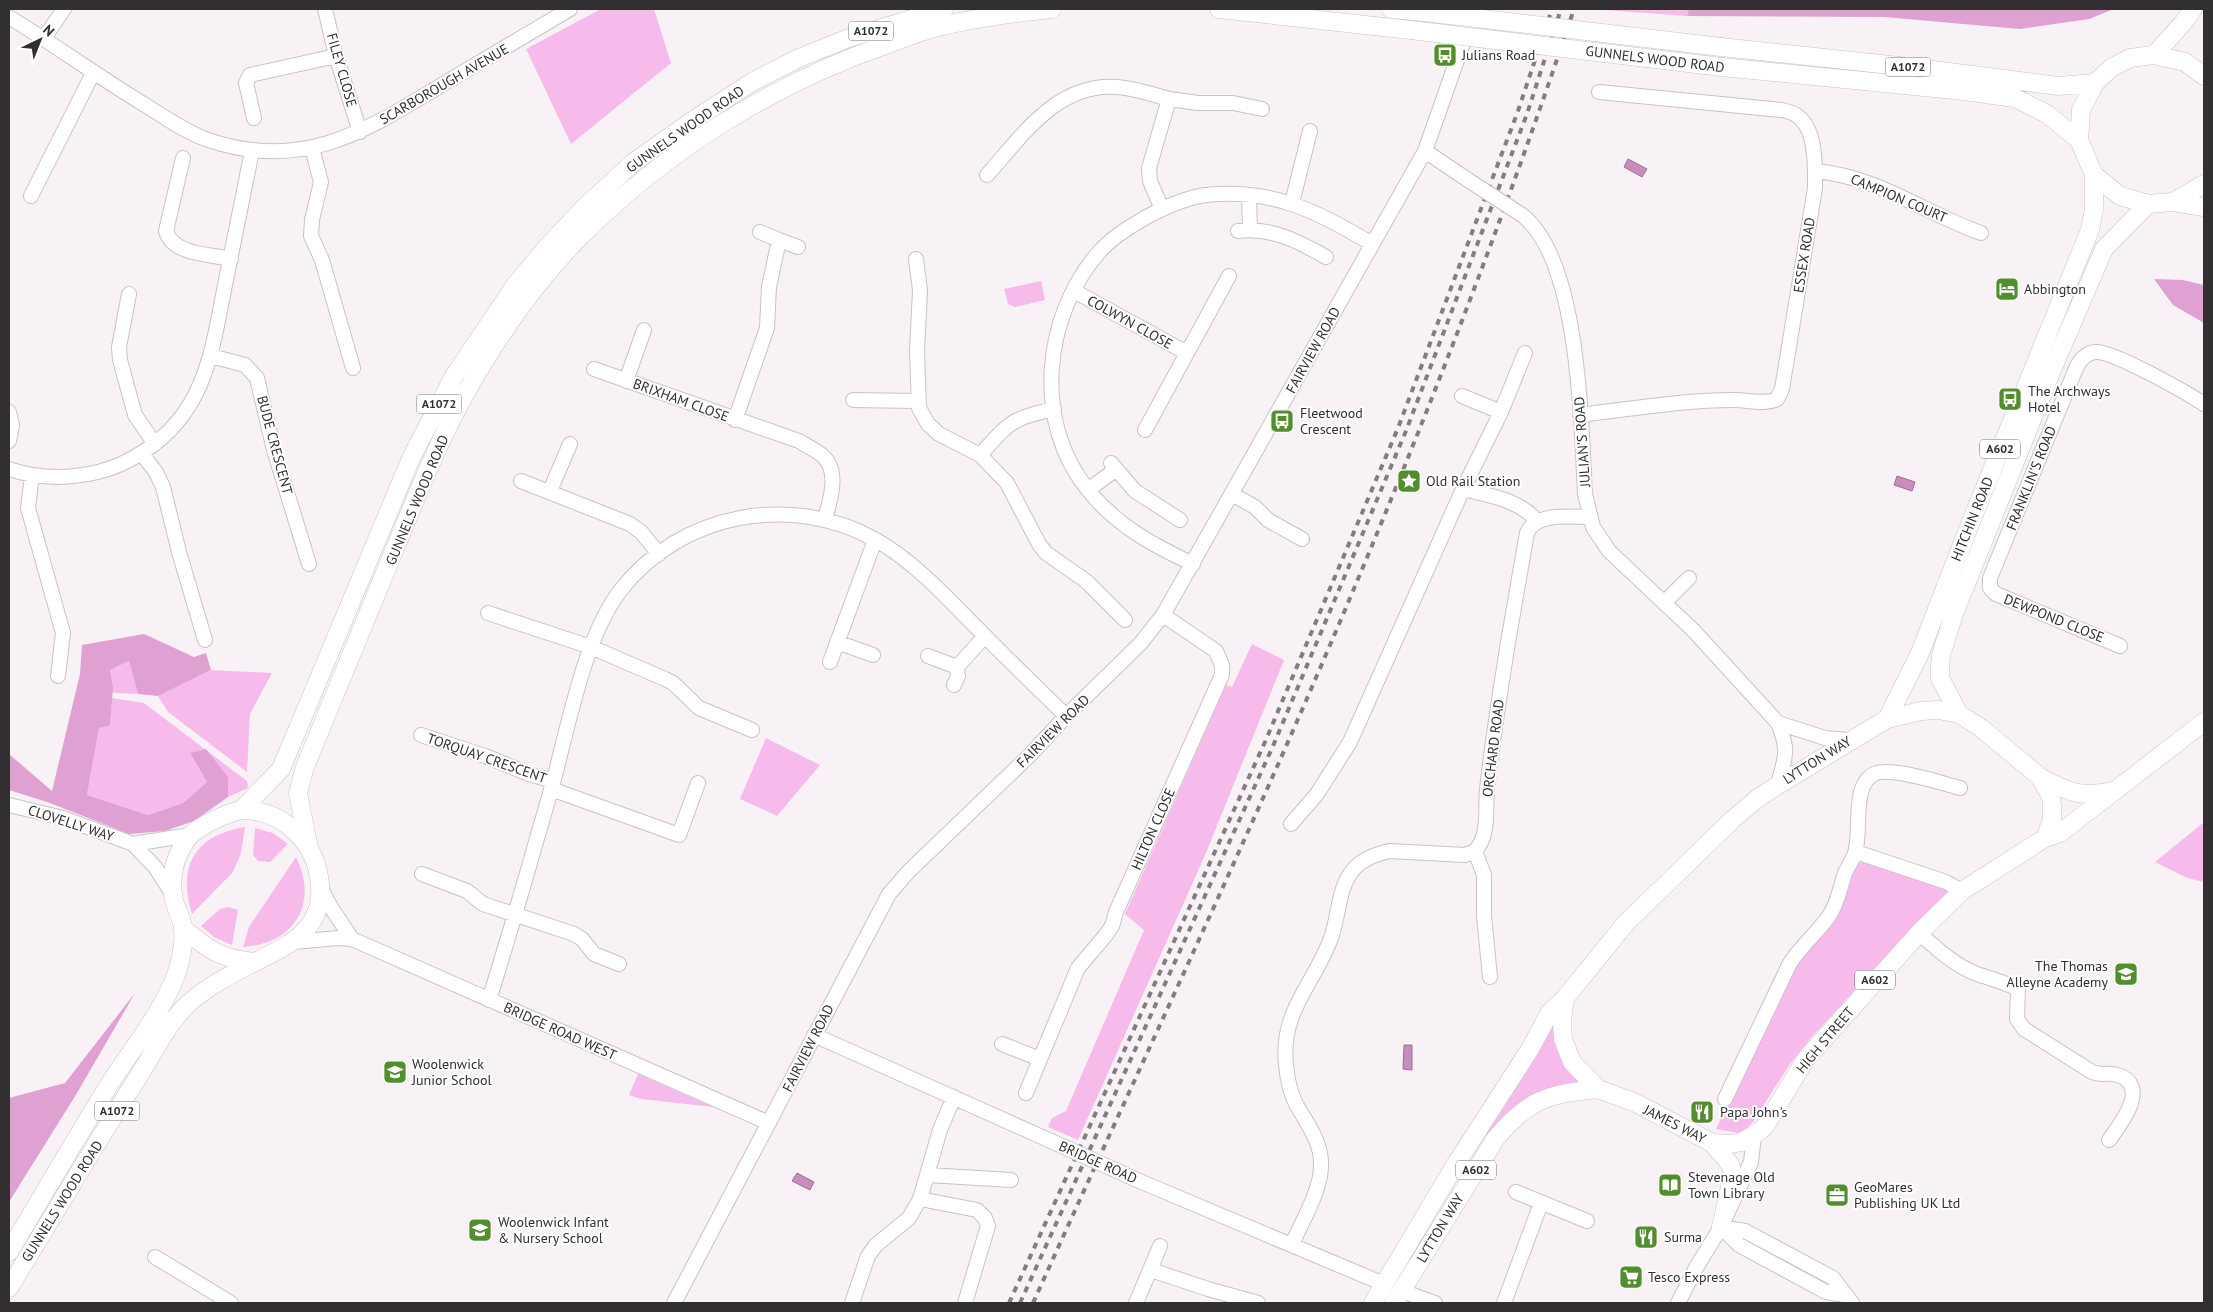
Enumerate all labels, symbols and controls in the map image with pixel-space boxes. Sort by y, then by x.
north arrow [15,15,65,65]
text: N [39,21,58,40]
road number: A1072 [848,22,894,40]
street label: FILEY CLOSE [323,31,361,109]
street label: SCARBOROUGH AVENUE [376,40,512,128]
bus stop icon: Julians Road [1432,42,1458,68]
street label: GUNNELS WOOD ROAD [1585,42,1725,76]
place label: Julians Road [1461,46,1535,64]
road number: A1072 [1886,58,1930,76]
street label: GUNNELS WOOD ROAD [623,82,747,176]
street label: CAMPION COURT [1848,170,1950,227]
street label: ESSEX ROAD [1789,216,1819,294]
hotel icon: Abbington [1994,276,2020,302]
place label: Abbington [2024,280,2086,298]
street label: COLWYN CLOSE [1084,291,1176,353]
street label: FAIRVIEW ROAD [1282,304,1344,396]
street label: BRIXHAM CLOSE [631,374,731,426]
place label: The Archways Hotel [2028,382,2111,416]
bus stop icon: The Archways Hotel [1997,386,2023,412]
street label: BUDE CRESCENT [253,394,297,497]
road number: A1072 [416,394,462,414]
street label: JULIAN'S ROAD [1570,396,1594,489]
place label: Fleetwood Crescent [1300,404,1363,438]
bus stop icon: Fleetwood Crescent [1269,408,1295,434]
street label: FRANKLIN'S ROAD [2002,423,2060,533]
street label: GUNNELS WOOD ROAD [381,432,453,568]
road number: A602 [1980,439,2020,458]
place icon: Old Rail Station [1396,468,1422,494]
place label: Old Rail Station [1426,472,1520,490]
street label: HITCHIN ROAD [1947,474,1997,564]
street label: DEWPOND CLOSE [2001,590,2107,646]
street label: FAIRVIEW ROAD [1013,691,1093,771]
street label: ORCHARD ROAD [1478,698,1508,798]
street label: TORQUAY CRESCENT [425,729,549,787]
street label: LYTTON WAY [1779,732,1855,788]
street label: HILTON CLOSE [1127,785,1179,873]
street label: CLOVELLY WAY [26,801,116,845]
place label: The Thomas Alleyne Academy [2006,957,2108,991]
school or university icon: The Thomas Alleyne Academy [2113,961,2139,987]
road number: A602 [1855,970,1895,990]
street label: BRIDGE ROAD WEST [501,998,619,1064]
street label: FAIRVIEW ROAD [778,1001,838,1095]
street label: HIGH STREET [1792,1003,1858,1077]
place label: Woolenwick Junior School [411,1055,492,1089]
school or university icon: Woolenwick Junior School [382,1059,408,1085]
restaurant icon: Papa John's [1689,1099,1715,1125]
street label: JAMES WAY [1640,1100,1710,1148]
road number: A1072 [94,1102,140,1120]
place label: Papa John's [1720,1103,1788,1121]
street label: GUNNELS WOOD ROAD [17,1137,107,1265]
street label: BRIDGE ROAD [1056,1137,1140,1187]
road number: A602 [1456,1160,1496,1180]
place label: Stevenage Old Town Library [1688,1168,1775,1202]
library icon: Stevenage Old Town Library [1657,1172,1683,1198]
place label: GeoMares Publishing UK Ltd [1854,1178,1960,1212]
office icon: GeoMares Publishing UK Ltd [1824,1182,1850,1208]
street label: LYTTON WAY [1412,1190,1468,1266]
place label: Woolenwick Infant & Nursery School [498,1213,609,1247]
school or university icon: Woolenwick Infant & Nursery School [467,1217,493,1243]
restaurant icon: Surma [1633,1224,1659,1250]
place label: Surma [1664,1228,1702,1246]
supermarket icon: Tesco Express [1618,1264,1644,1290]
place label: Tesco Express [1648,1268,1730,1286]

